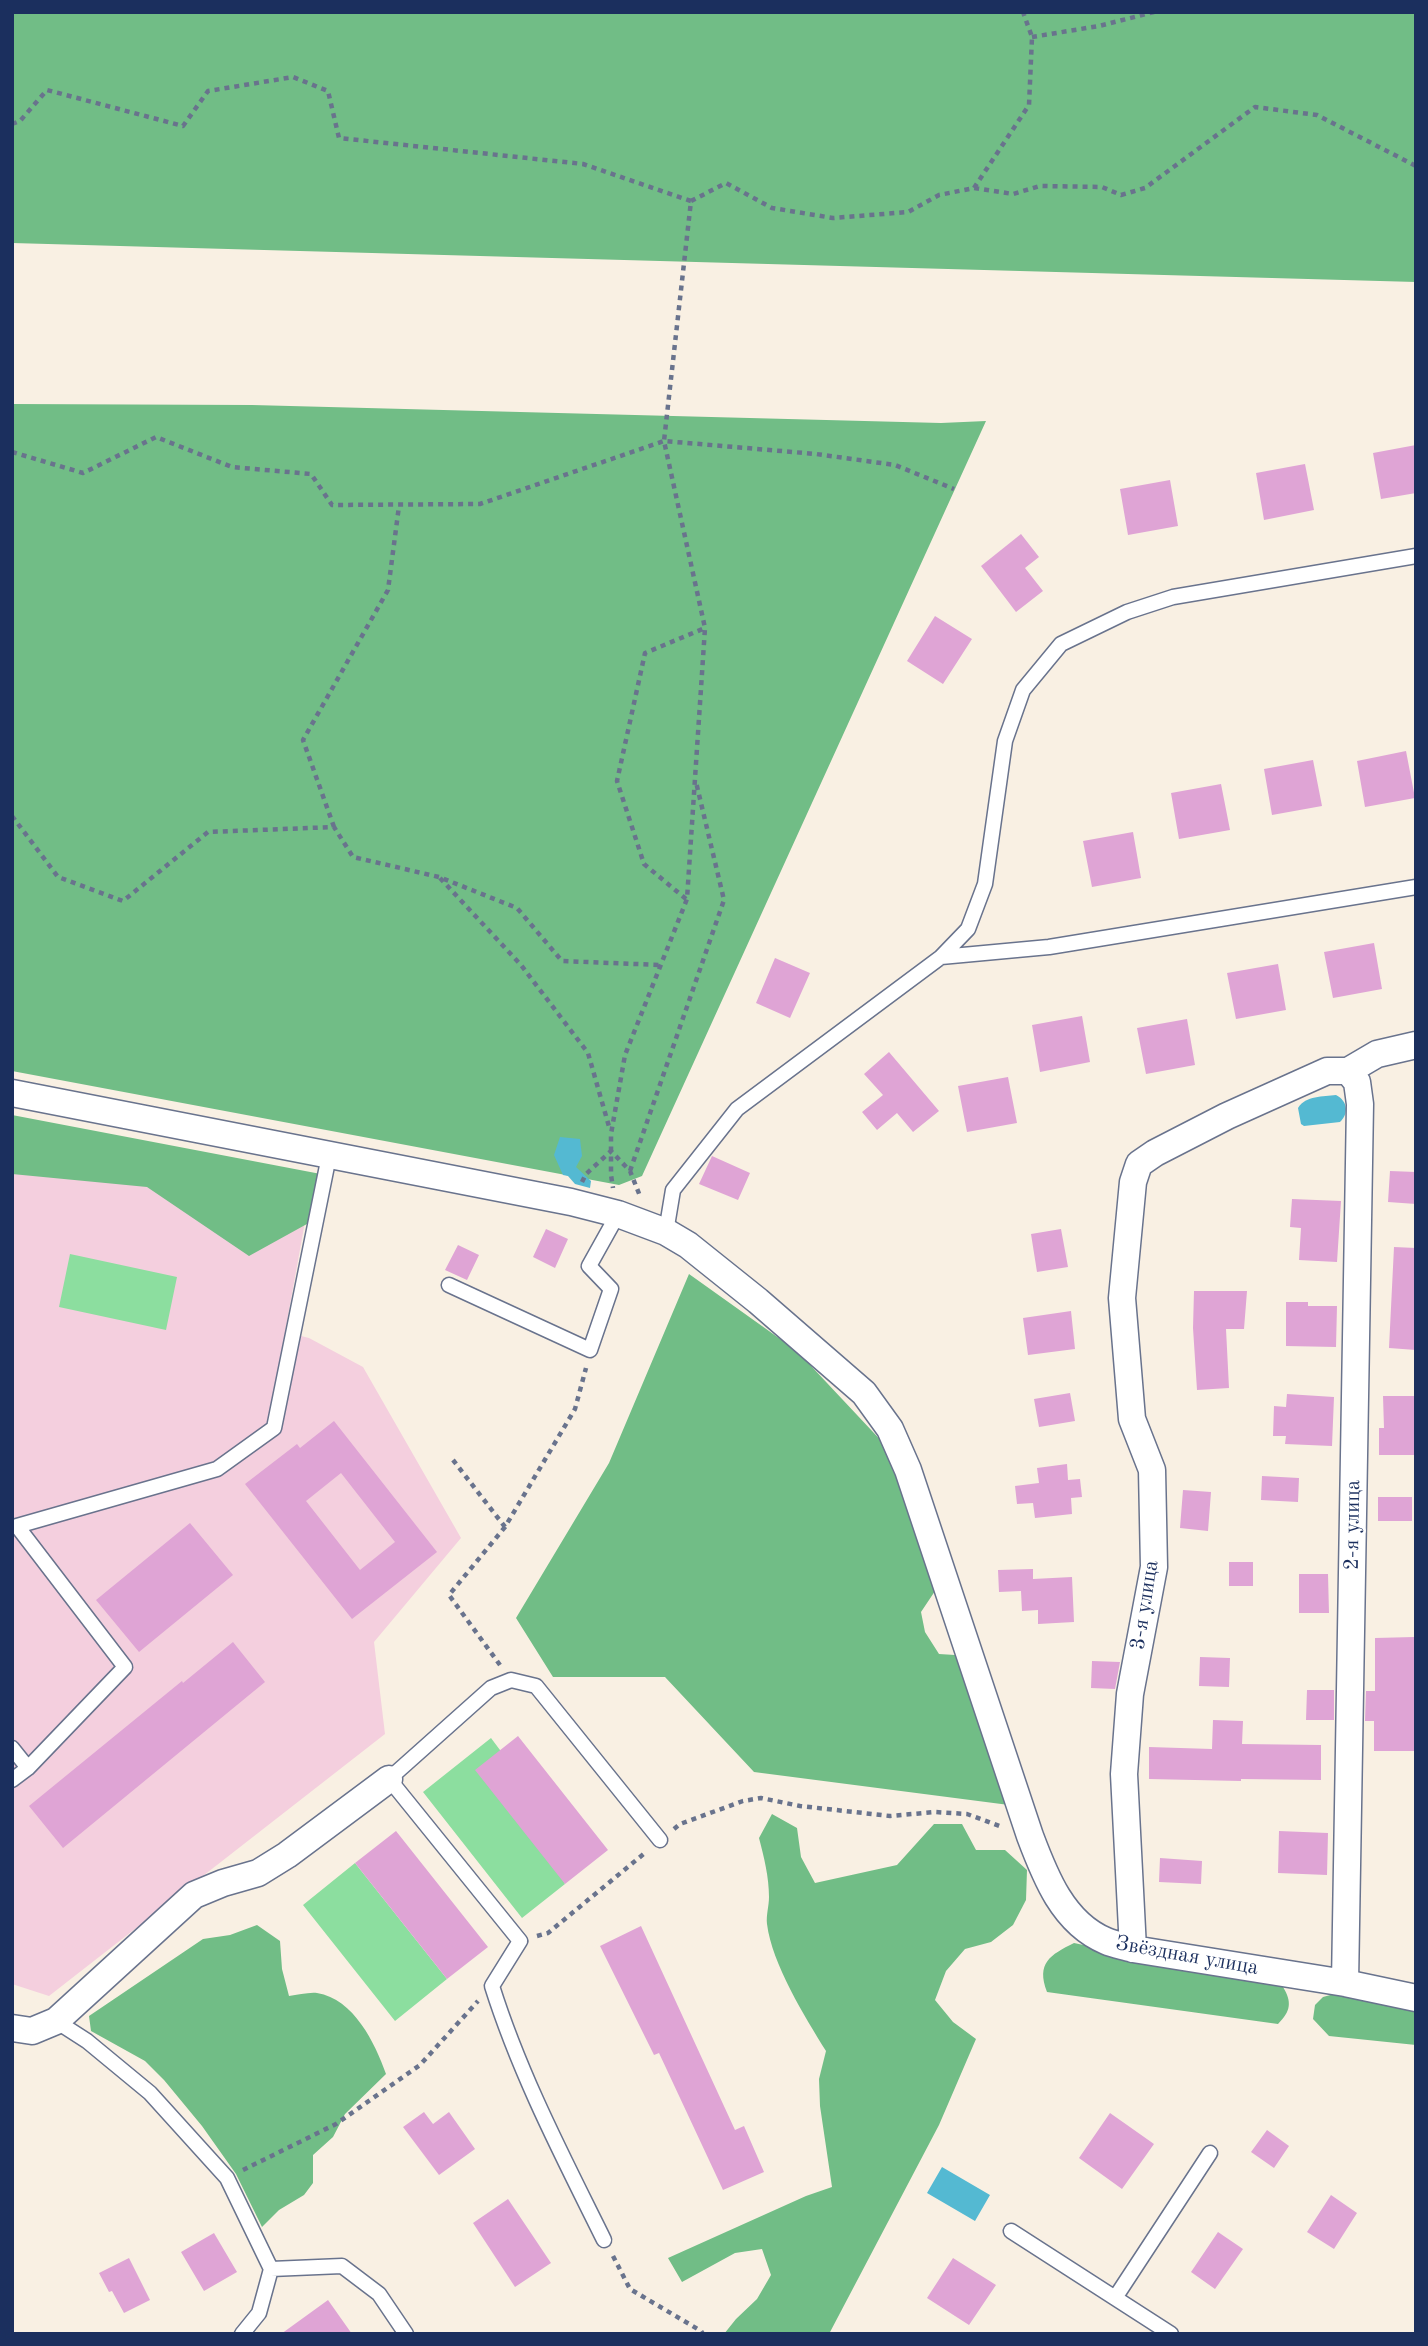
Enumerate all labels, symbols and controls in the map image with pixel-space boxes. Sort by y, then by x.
street label: 2-я улица [1340,1480,1366,1570]
street label: 3-я улица [1125,1558,1165,1652]
street label: Звёздная улица [1114,1931,1260,1981]

